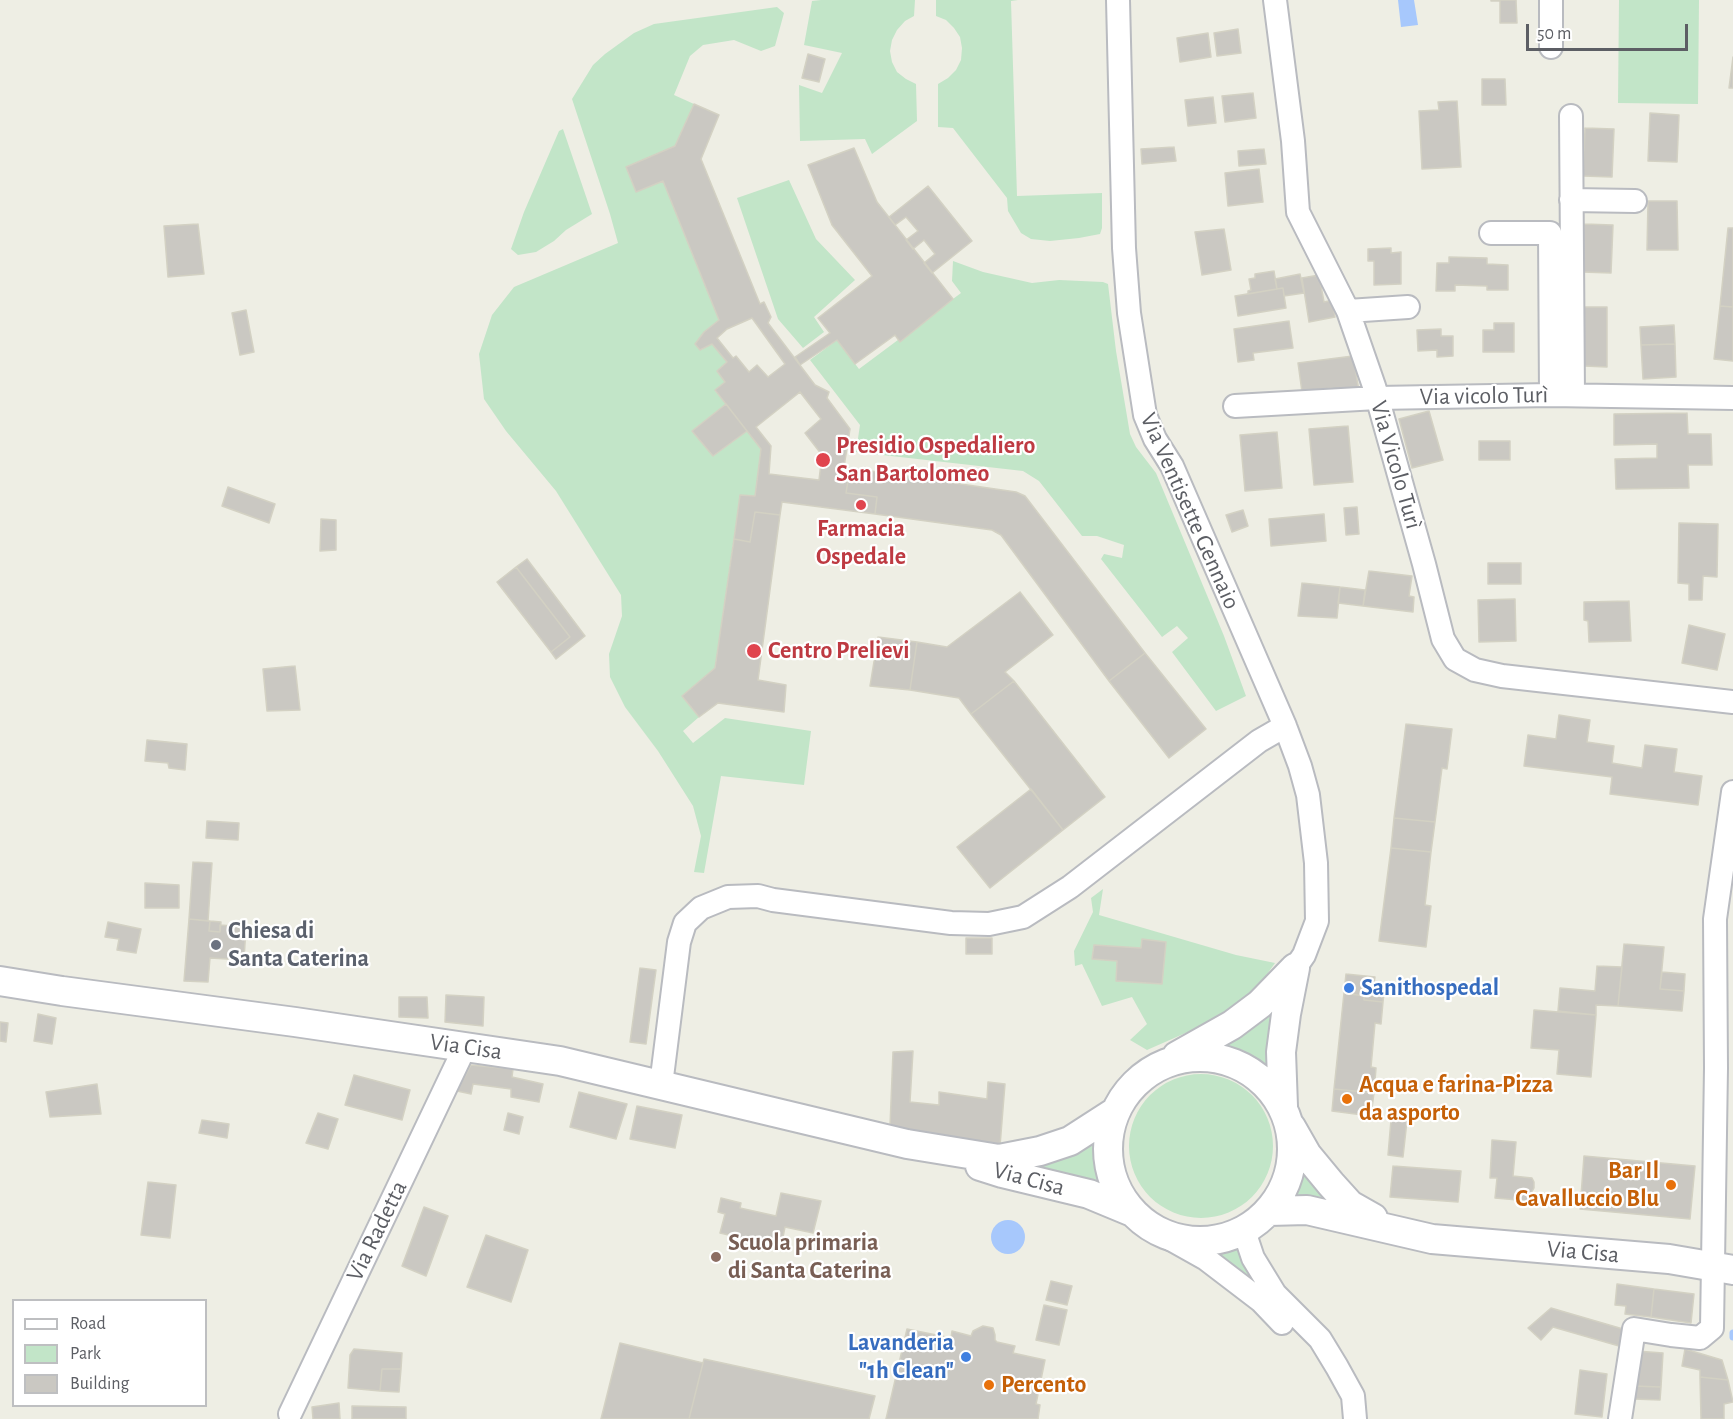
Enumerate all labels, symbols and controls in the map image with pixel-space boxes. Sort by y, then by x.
scale bar [1529,12,1691,50]
text: 50 m [1537,25,1571,43]
street label: Via vicolo Turì [1419,380,1549,412]
street label: Via Vicolo Turì [1364,398,1428,532]
street label: Via Ventisette Gennaio [1134,408,1246,614]
place label: Presidio Ospedaliero San Bartolomeo [836,432,1035,488]
marker: Presidio Ospedaliero San Bartolomeo [814,451,832,469]
marker: Farmacia Ospedale [854,498,868,512]
place label: Farmacia Ospedale [816,515,906,571]
place label: Centro Prelievi [768,637,910,665]
marker: Centro Prelievi [745,642,763,660]
place label: Chiesa di Santa Caterina [228,917,369,973]
marker: Chiesa di Santa Caterina [209,938,223,952]
place label: Sanithospedal [1361,974,1499,1002]
marker: Sanithospedal [1342,981,1356,995]
street label: Via Cisa [428,1028,504,1066]
place label: Acqua e farina-Pizza da asporto [1359,1071,1553,1127]
marker: Acqua e farina-Pizza da asporto [1340,1092,1354,1106]
street label: Via Cisa [990,1156,1068,1202]
place label: Bar Il Cavalluccio Blu [1515,1157,1659,1213]
street label: Via Radetta [340,1176,414,1286]
marker: Bar Il Cavalluccio Blu [1664,1178,1678,1192]
place label: Scuola primaria di Santa Caterina [728,1229,892,1285]
street label: Via Cisa [1546,1234,1620,1270]
marker: Scuola primaria di Santa Caterina [709,1250,723,1264]
legend [12,1299,207,1407]
text: Road [70,1315,106,1333]
place label: Lavanderia "1h Clean" [848,1329,954,1385]
text: Park [70,1345,101,1363]
marker: Lavanderia "1h Clean" [959,1350,973,1364]
place label: Percento [1001,1371,1086,1399]
text: Building [70,1375,129,1393]
marker: Percento [982,1378,996,1392]

